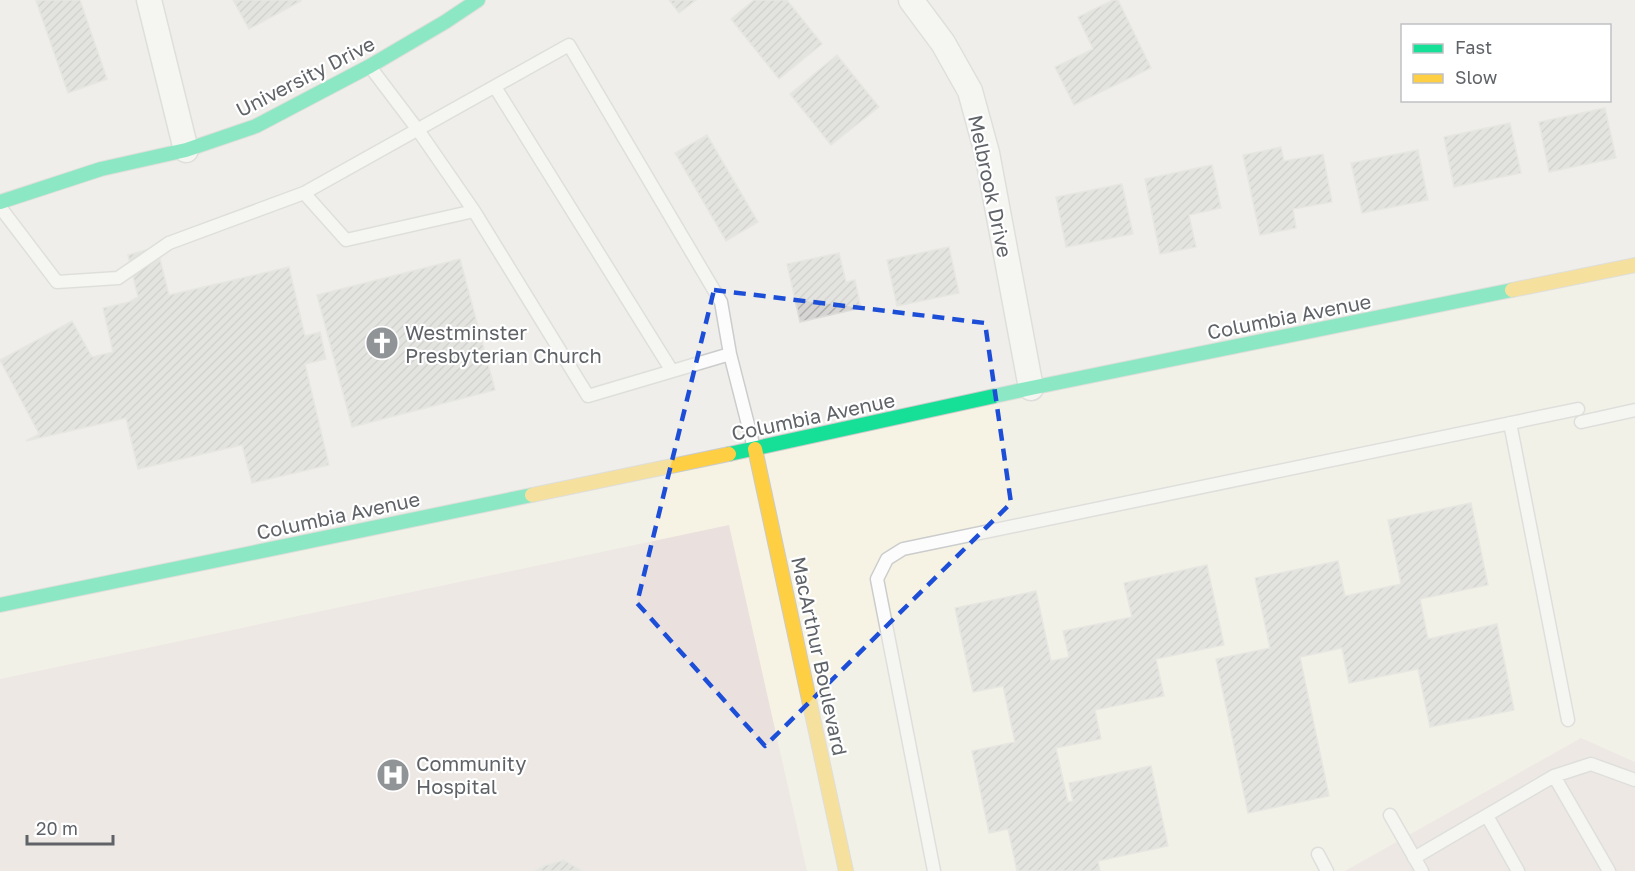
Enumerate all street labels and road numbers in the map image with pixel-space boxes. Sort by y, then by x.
street label: University Drive [232,31,378,121]
street label: Melbrook Drive [964,113,1018,259]
street label: Columbia Avenue [1205,288,1373,344]
street label: Columbia Avenue [729,387,897,445]
street label: Columbia Avenue [254,486,422,544]
street label: MacArthur Boulevard [787,554,853,758]

